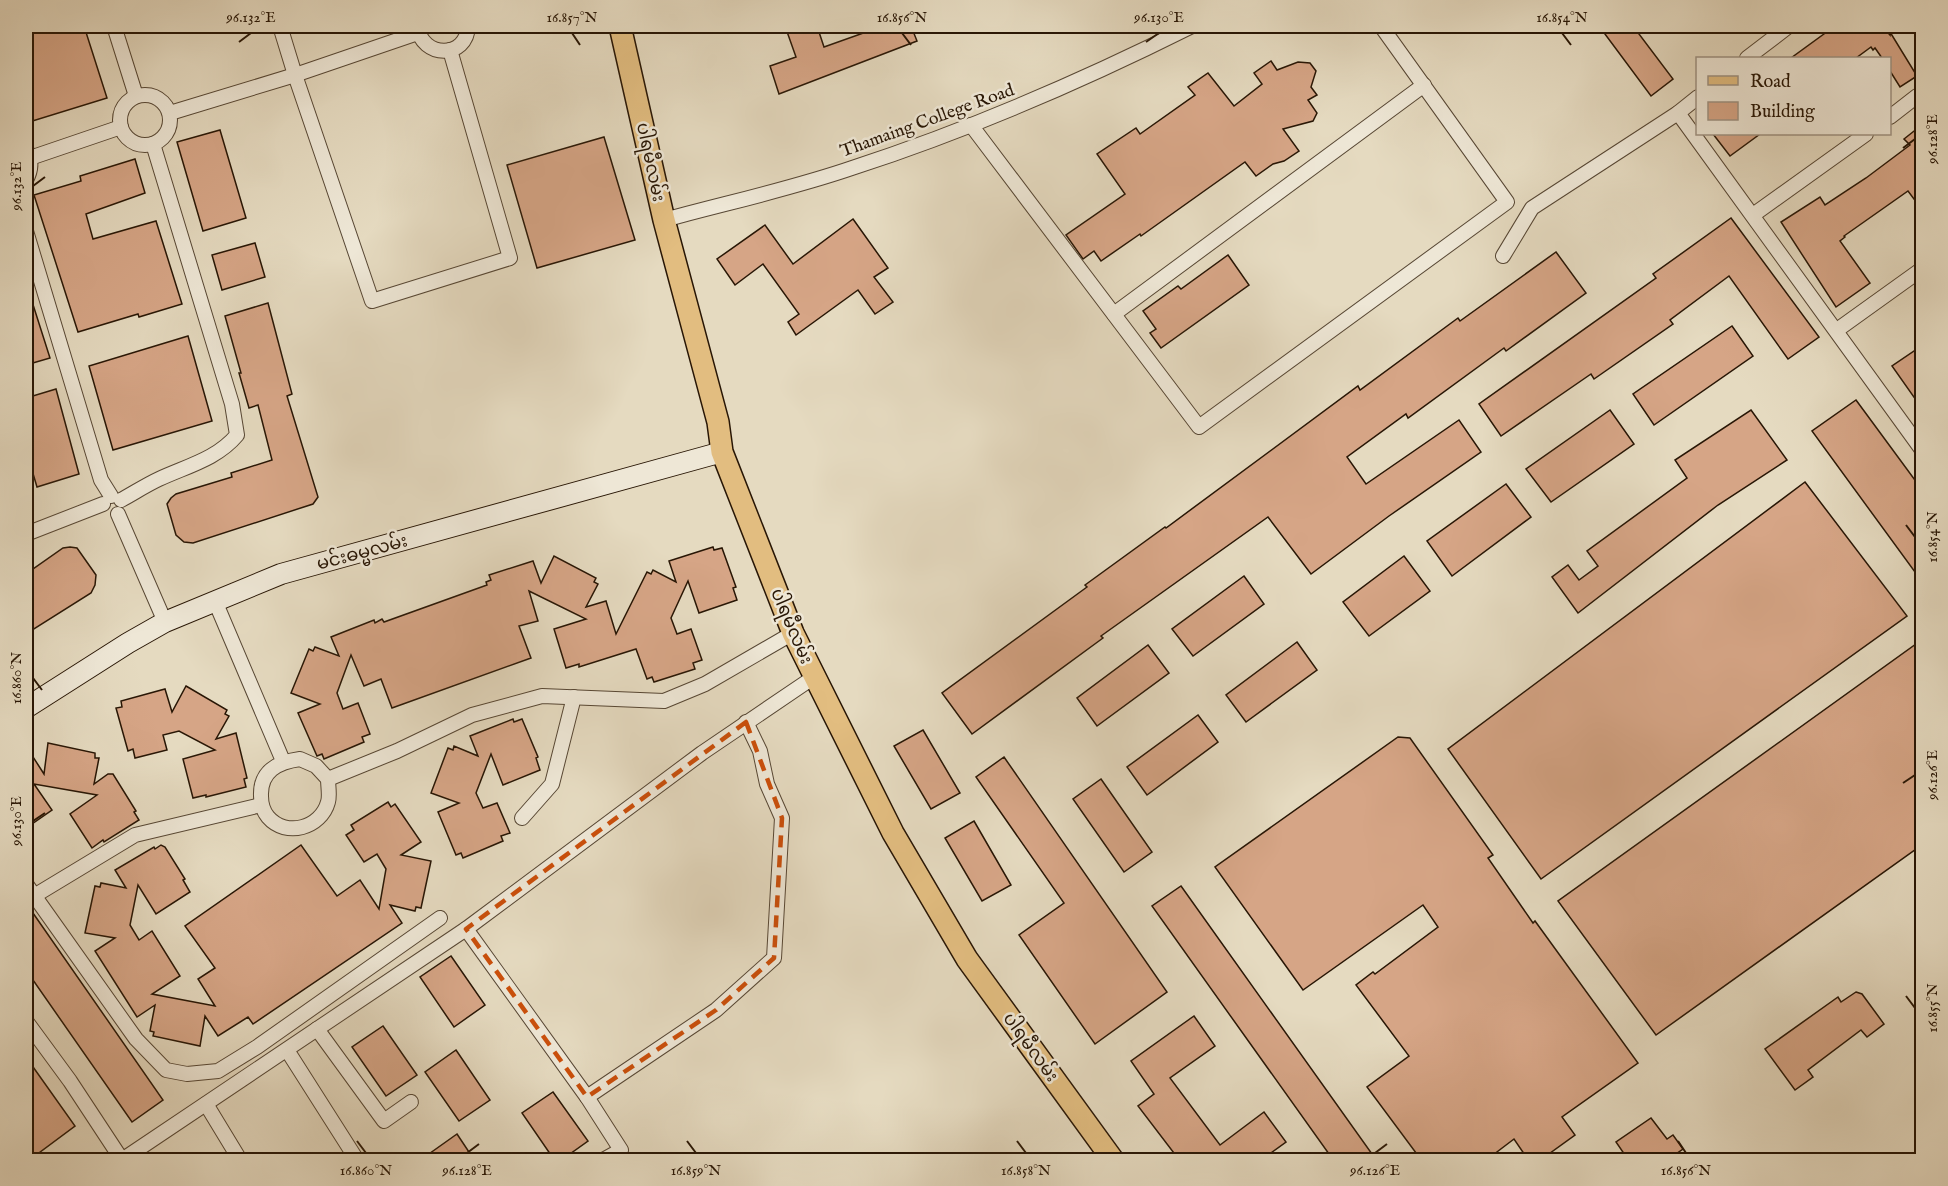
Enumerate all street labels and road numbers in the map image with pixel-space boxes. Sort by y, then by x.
street label: Thamaing College Road [837,79,1018,164]
street label: ပါရမီလမ်း [628,120,673,204]
street label: မင်းဓမ္မလမ်း [314,527,411,579]
street label: ပါရမီလမ်း [763,584,821,669]
street label: ပါရမီလမ်း [995,1006,1066,1088]

